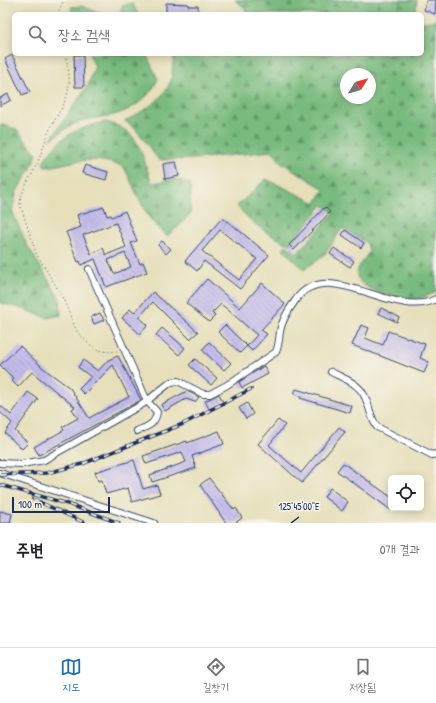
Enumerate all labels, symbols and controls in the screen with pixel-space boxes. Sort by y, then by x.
search box [12,12,424,56]
icon: search [26,23,48,45]
text: 장소 검색 [58,24,110,45]
north arrow [340,68,376,104]
map controls [388,475,424,511]
button: locate [388,475,424,511]
scale bar [12,495,110,514]
text: 100 m [18,497,42,511]
text: 125°45'00"E [279,500,320,513]
text: 주변 [16,538,43,561]
text: 0개 결과 [380,540,420,558]
tab: 지도 [60,656,82,695]
tab: 길찾기 [202,656,229,695]
tab: 저장됨 [349,656,376,695]

